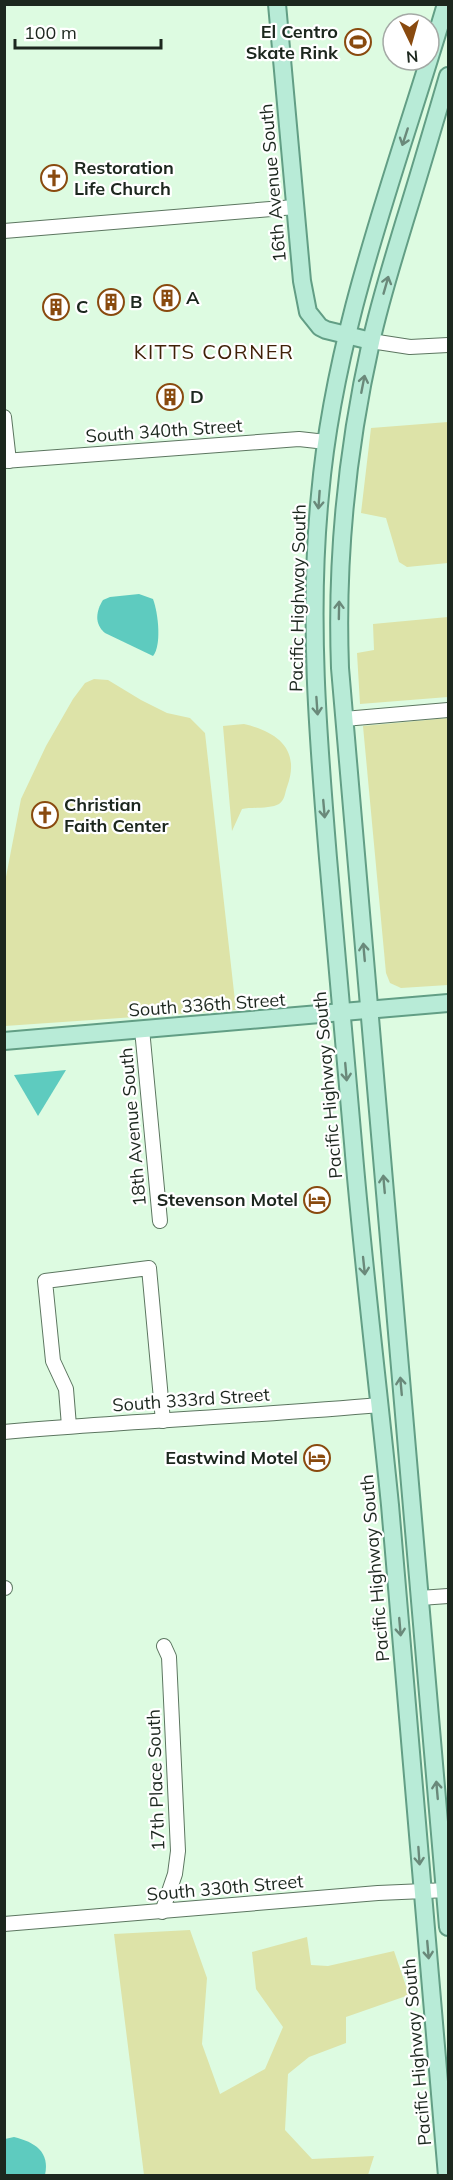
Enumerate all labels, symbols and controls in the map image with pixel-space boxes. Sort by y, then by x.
scale bar [15,12,160,50]
north arrow [381,12,441,72]
place label: El Centro Skate Rink [246,20,339,64]
text: 100 m [24,21,77,44]
sports icon: El Centro Skate Rink [343,27,373,57]
text: N [405,46,419,67]
street label: 16th Avenue South [254,103,291,263]
one-way arrow [398,127,409,146]
place label: Restoration Life Church [74,156,174,200]
church icon: Restoration Life Church [39,163,69,193]
one-way arrow [381,276,392,295]
building icon: A [152,283,182,313]
place label: A [186,286,200,309]
building icon: B [96,287,126,317]
place label: B [130,290,142,313]
building icon: C [41,292,71,322]
place label: C [76,295,88,318]
district label: KITTS CORNER [134,339,294,364]
one-way arrow [358,374,369,394]
building icon: D [155,382,185,412]
place label: D [190,385,204,408]
street label: South 340th Street [85,414,243,447]
one-way arrow [313,489,324,509]
street label: Pacific Highway South [284,504,311,692]
one-way arrow [333,601,344,621]
one-way arrow [311,696,322,715]
place label: Christian Faith Center [64,793,169,837]
one-way arrow [319,799,330,819]
church icon: Christian Faith Center [30,800,60,830]
one-way arrow [358,943,369,963]
street label: South 336th Street [128,988,286,1021]
street label: Pacific Highway South [308,991,347,1180]
street label: 18th Avenue South [114,1047,151,1207]
one-way arrow [341,1061,352,1081]
one-way arrow [378,1175,389,1195]
hotel icon: Stevenson Motel [302,1185,332,1215]
place label: Stevenson Motel [157,1188,298,1211]
one-way arrow [359,1255,370,1275]
one-way arrow [395,1377,406,1397]
street label: South 333rd Street [112,1383,270,1416]
hotel icon: Eastwind Motel [302,1443,332,1473]
place label: Eastwind Motel [165,1446,298,1469]
street label: Pacific Highway South [355,1474,394,1663]
one-way arrow [395,1616,406,1636]
street label: 17th Place South [142,1709,169,1851]
one-way arrow [431,1780,442,1800]
one-way arrow [414,1845,425,1865]
street label: South 330th Street [146,1869,304,1906]
one-way arrow [423,1940,434,1960]
street label: Pacific Highway South [397,1958,436,2147]

